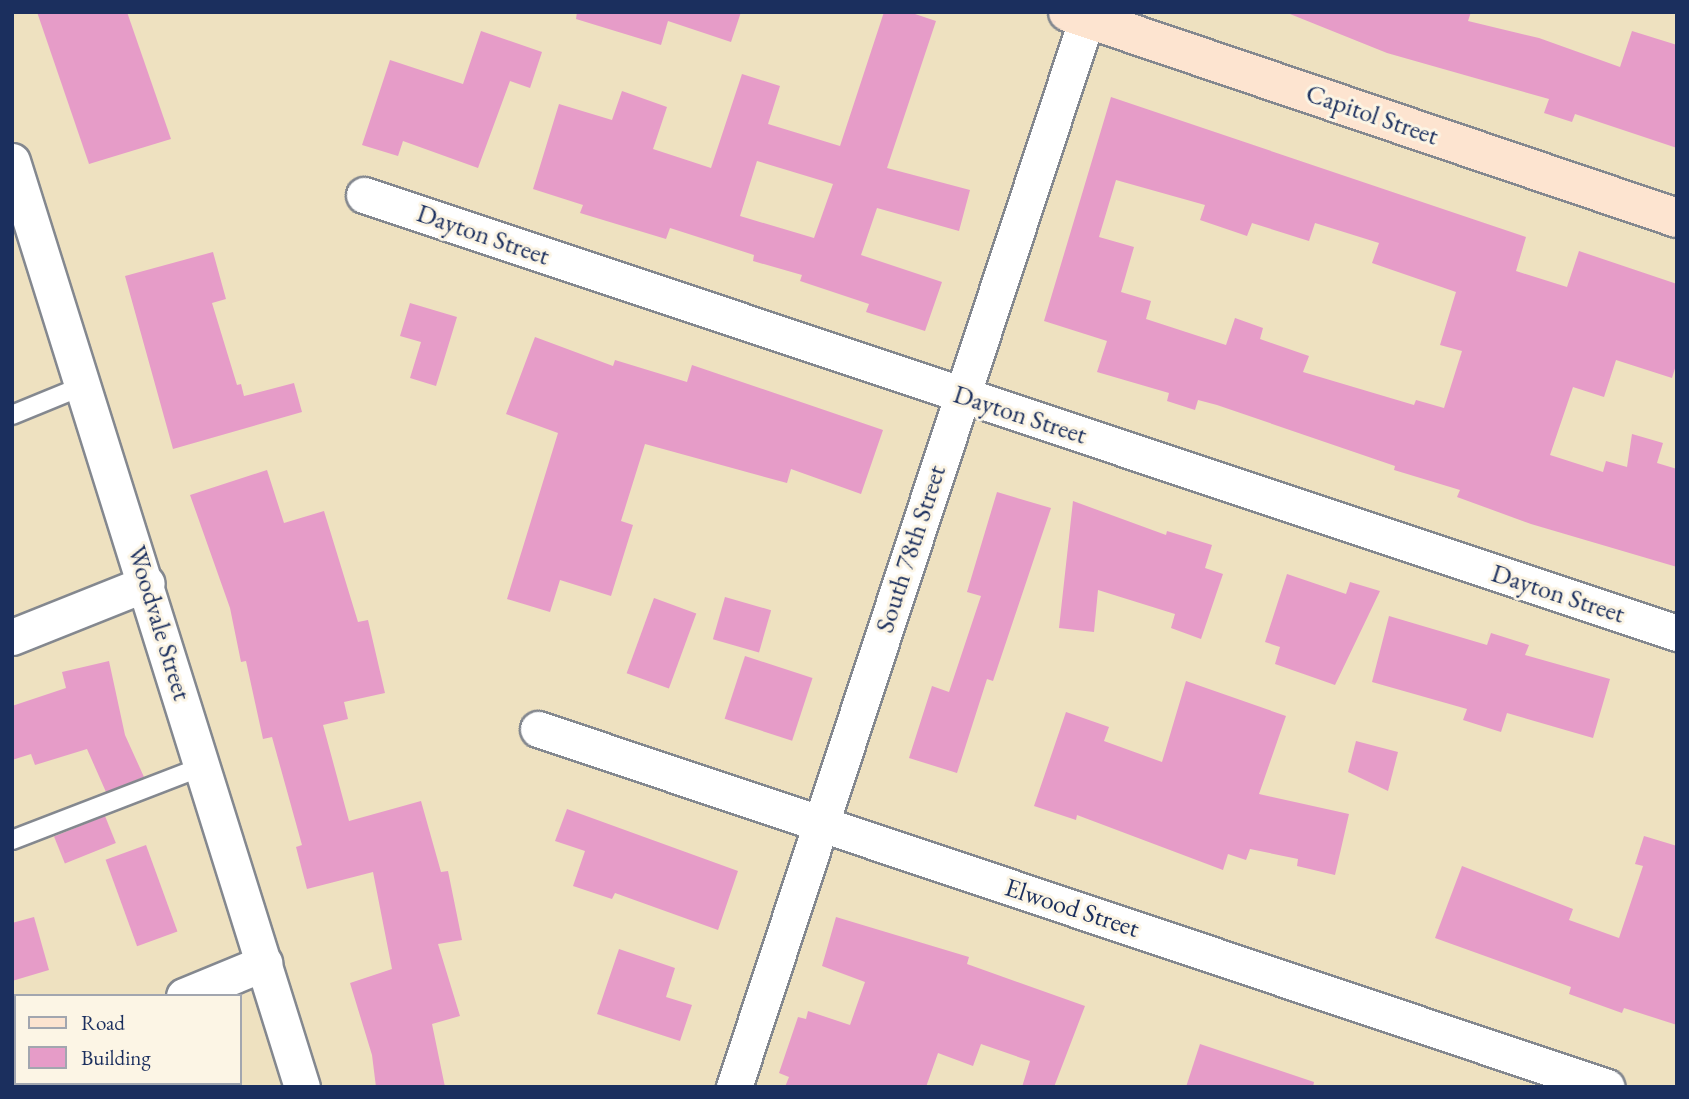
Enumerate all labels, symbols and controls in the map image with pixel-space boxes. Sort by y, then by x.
street label: Capitol Street [1302,78,1442,152]
street label: Dayton Street [413,198,553,272]
street label: Dayton Street [949,379,1091,451]
street label: South 78th Street [869,461,953,637]
street label: Woodvale Street [121,542,197,704]
street label: Dayton Street [1487,558,1629,630]
street label: Elwood Street [1001,872,1143,944]
legend [14,994,242,1085]
text: Road [81,1009,125,1036]
text: Building [81,1044,151,1071]

